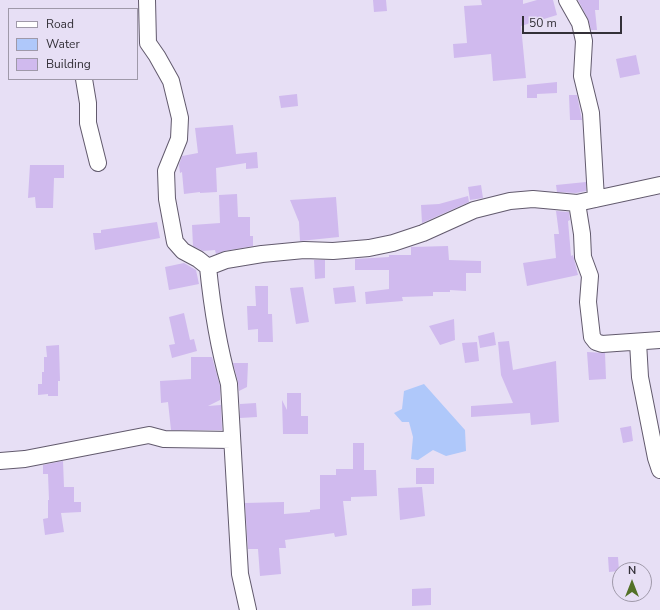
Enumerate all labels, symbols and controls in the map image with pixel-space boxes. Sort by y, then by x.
legend [8,8,138,80]
scale bar [524,8,624,34]
text: 50 m [529,15,557,31]
text: Road [46,16,74,32]
text: Water [46,36,80,52]
text: Building [46,56,91,72]
north arrow [612,562,652,602]
text: N [628,563,636,578]

